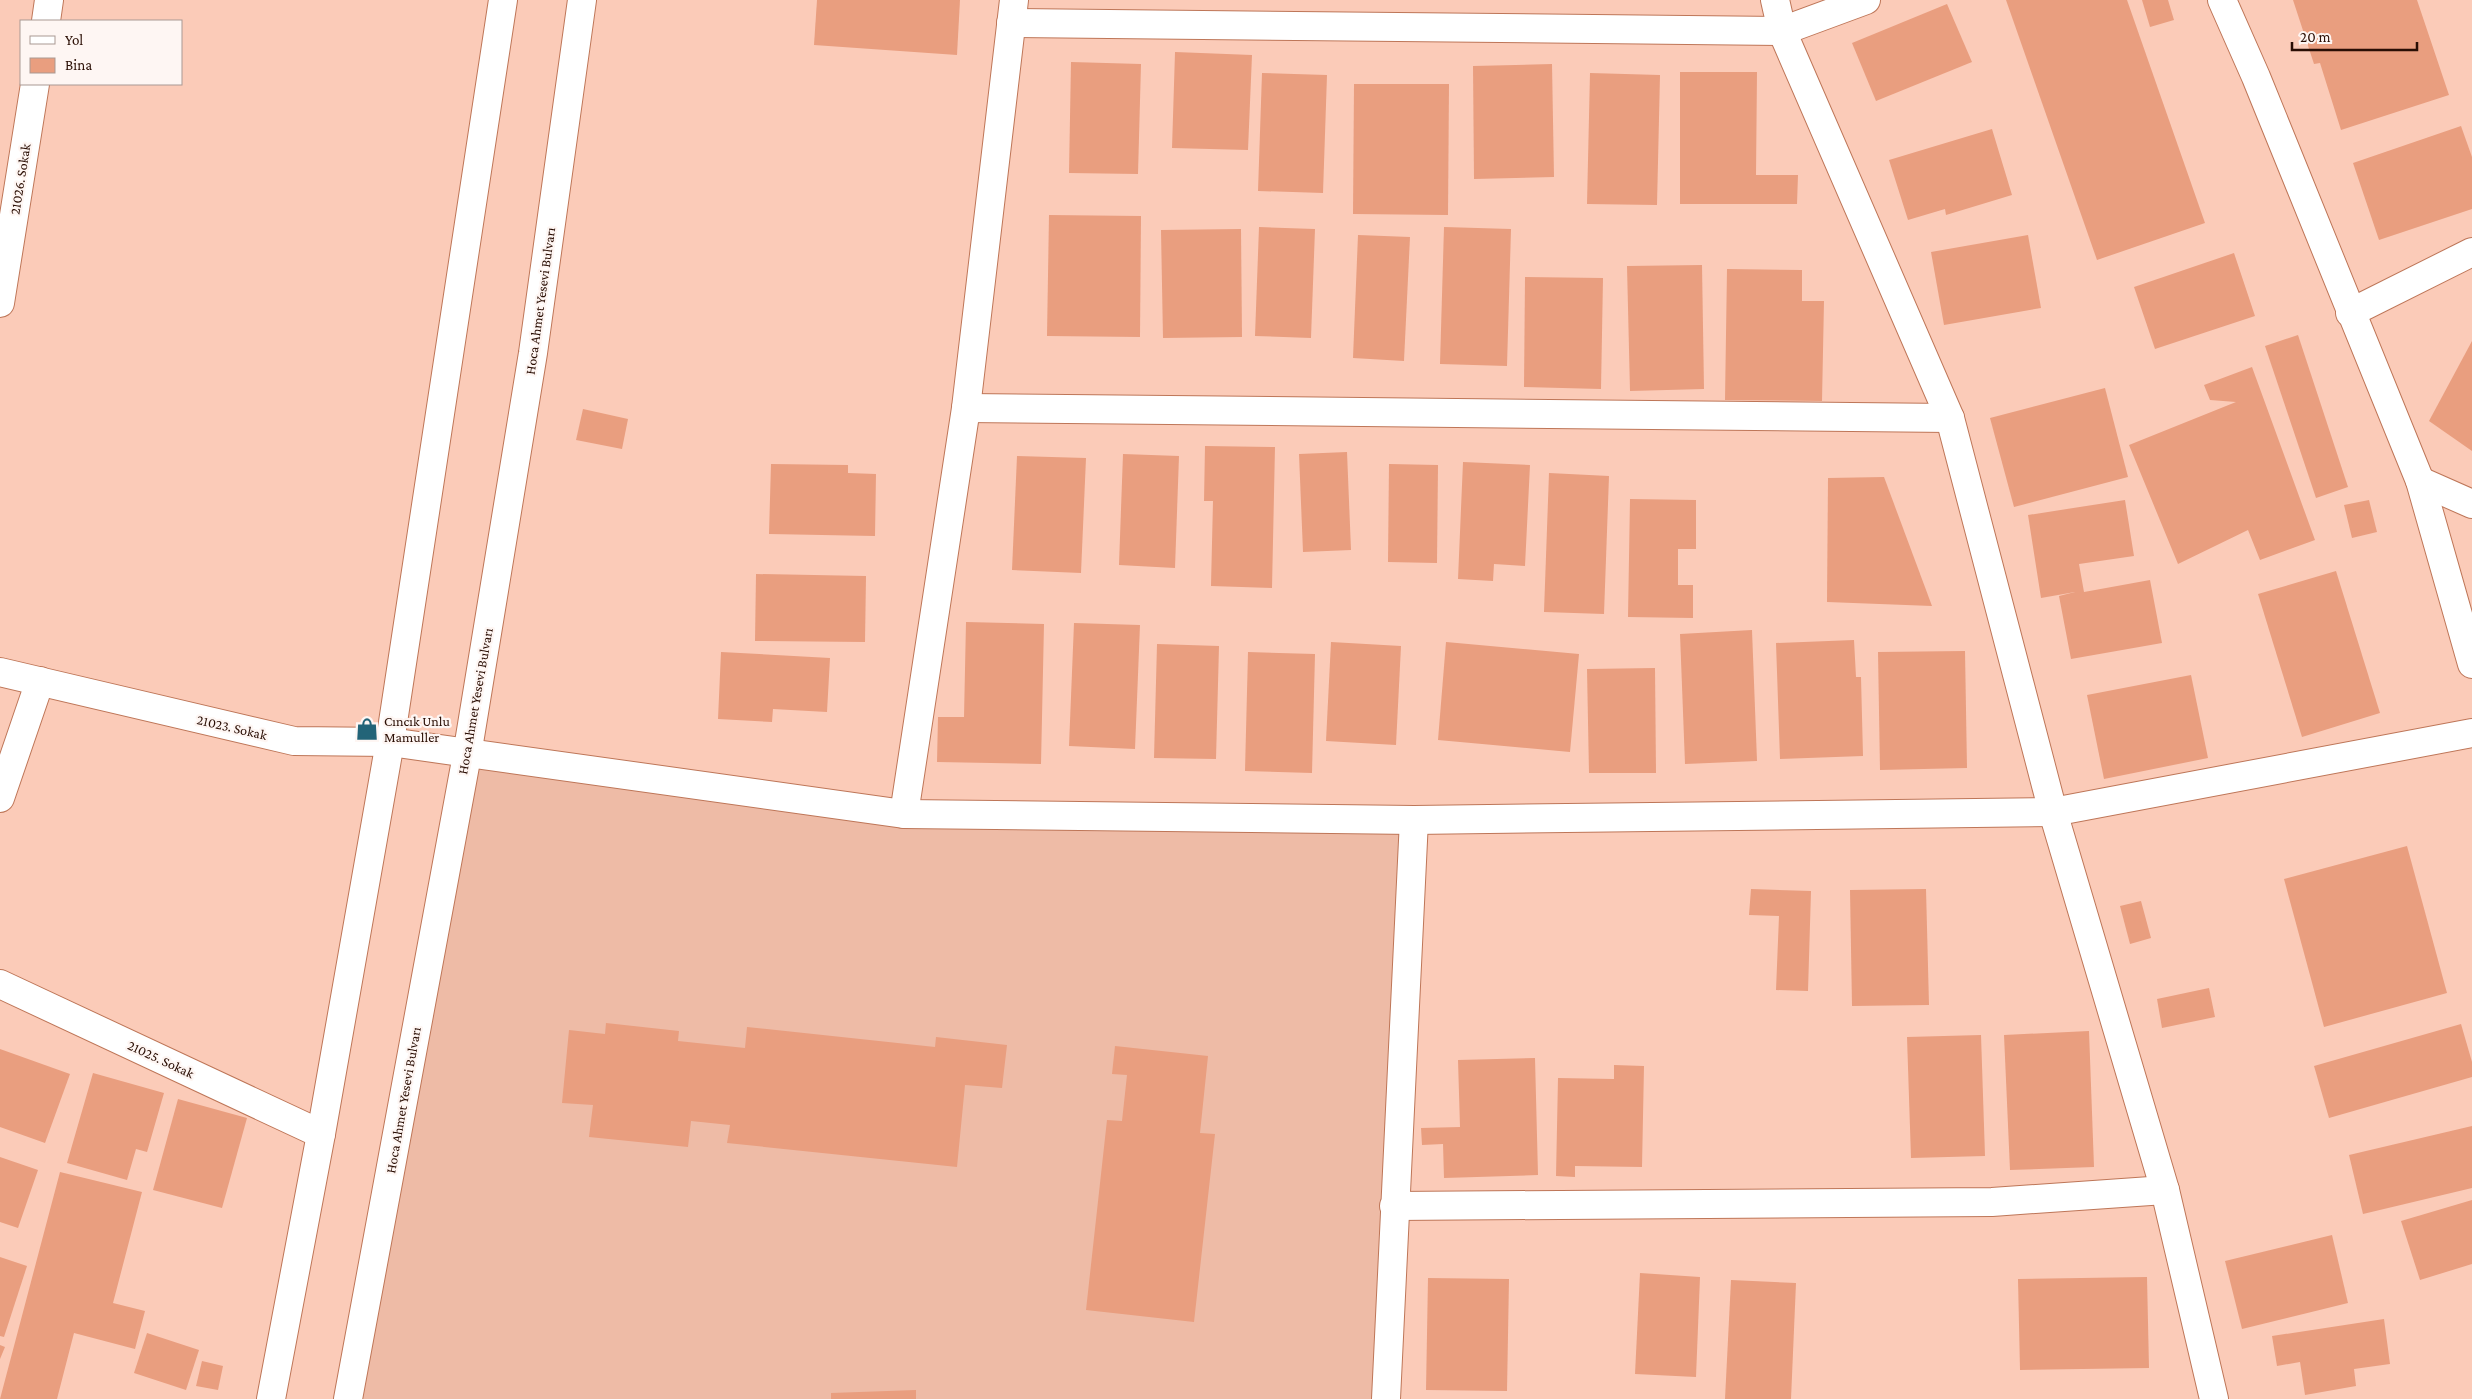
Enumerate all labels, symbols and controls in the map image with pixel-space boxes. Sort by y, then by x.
legend [20,20,182,85]
scale bar [2292,20,2417,52]
text: 20 m [2300,29,2331,45]
text: Yol [65,32,83,48]
text: Bina [65,57,92,73]
street label: 21026. Sokak [6,142,34,216]
street label: Hoca Ahmet Yesevi Bulvarı [522,226,558,376]
street label: Hoca Ahmet Yesevi Bulvarı [454,626,496,775]
street label: 21023. Sokak [195,711,269,743]
place label: Cıncık Unlu Mamuller [384,713,451,745]
shop icon: Cıncık Unlu Mamuller [354,716,380,742]
street label: Hoca Ahmet Yesevi Bulvarı [382,1025,424,1174]
street label: 21025. Sokak [125,1037,197,1081]

